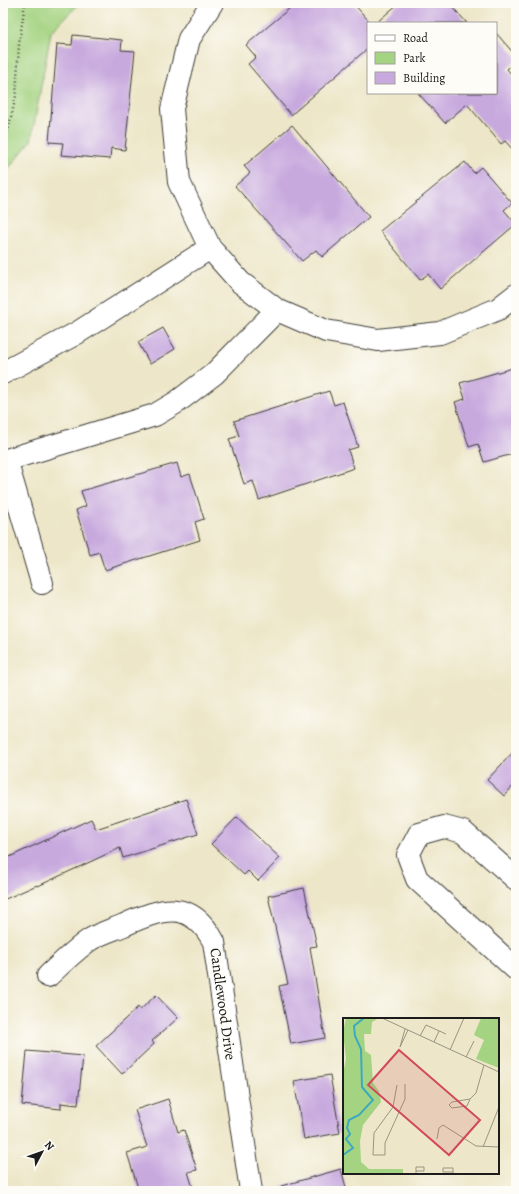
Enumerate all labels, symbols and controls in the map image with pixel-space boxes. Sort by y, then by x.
legend [367,22,497,94]
text: Road [403,30,429,46]
text: Park [403,50,426,66]
text: Building [403,70,445,86]
street label: Candlewood Drive [205,947,241,1062]
inset map [343,1018,499,1174]
north arrow [22,1132,62,1172]
text: N [41,1138,57,1154]

